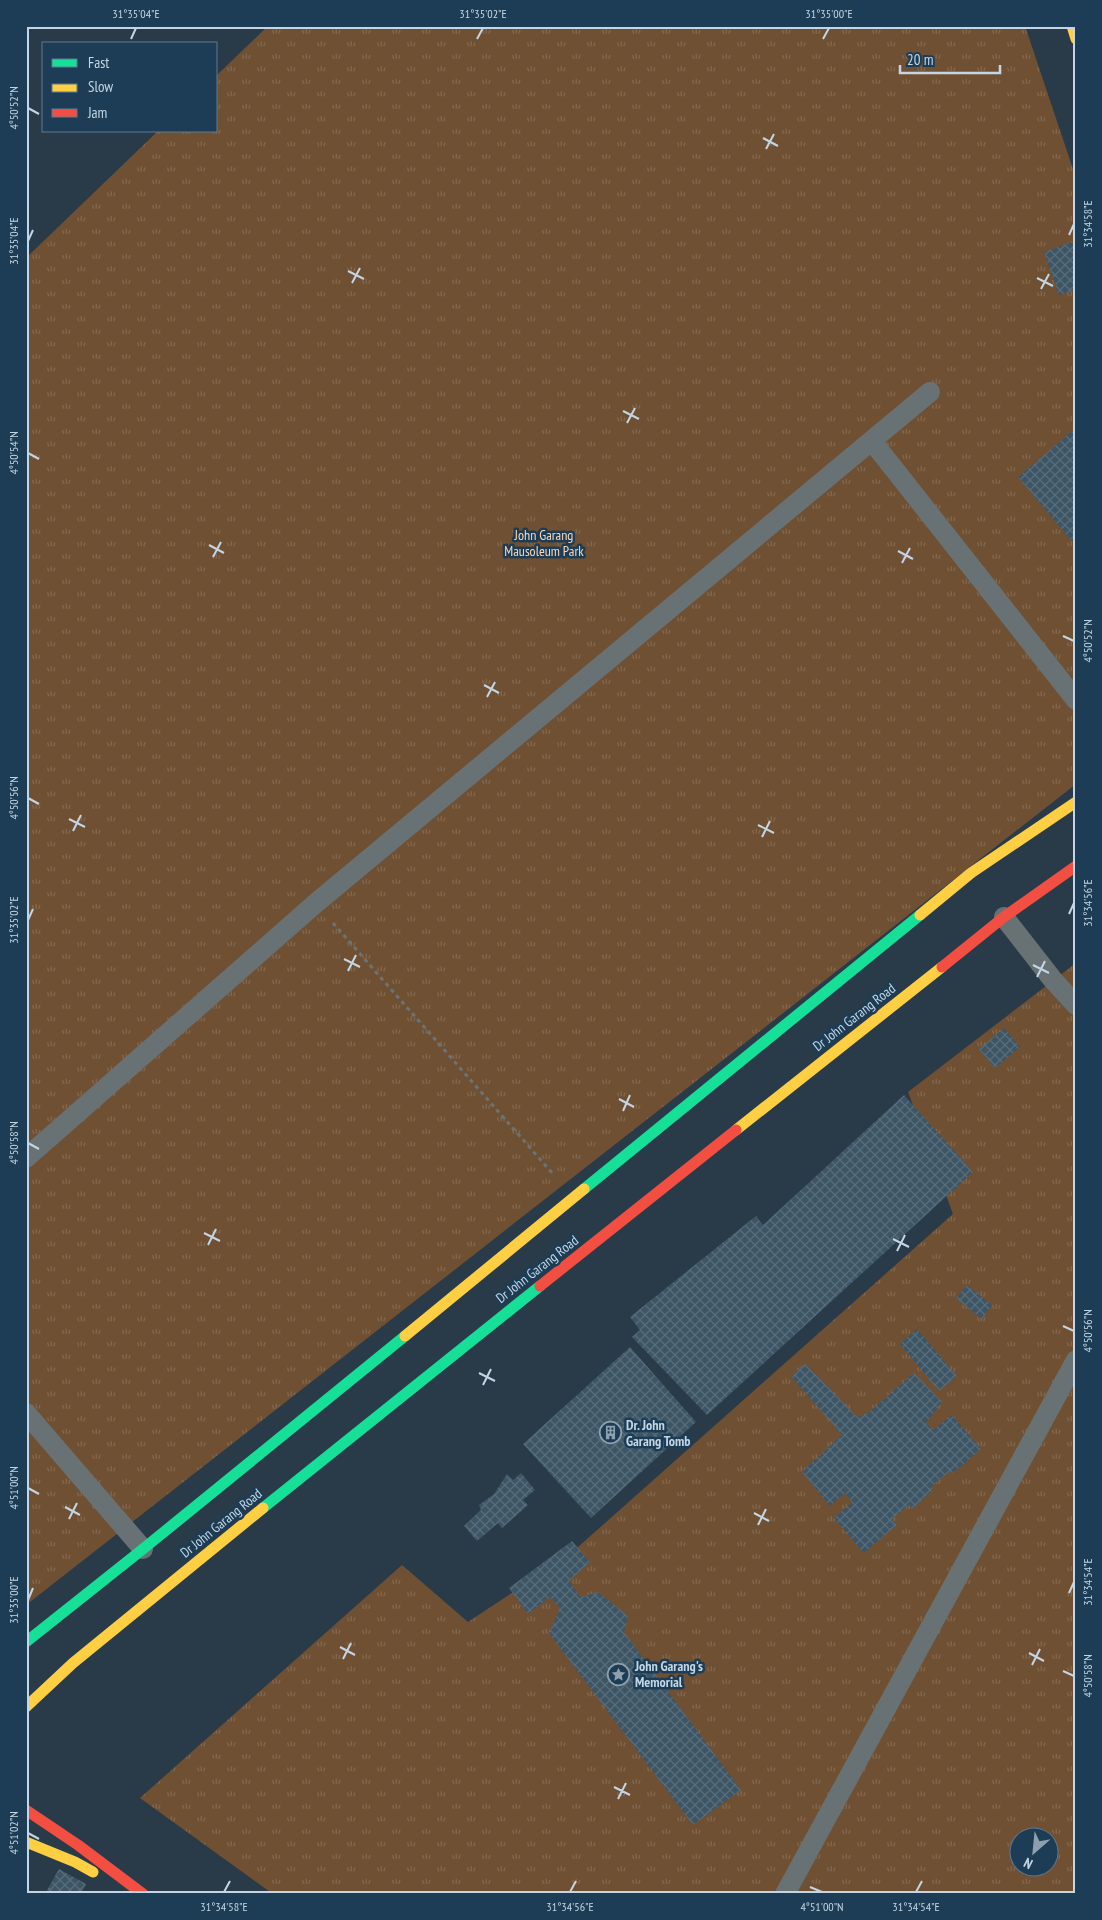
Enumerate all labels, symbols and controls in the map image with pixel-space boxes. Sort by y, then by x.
text: 31°35'04"E [112,6,160,21]
text: 31°35'02"E [459,6,507,21]
text: 31°35'00"E [805,6,853,21]
legend [42,42,218,132]
scale bar [900,42,1000,74]
text: 20 m [907,50,933,69]
text: Fast [88,53,109,72]
text: Slow [88,77,113,96]
text: 4°50'52"N [6,86,21,130]
text: Jam [87,103,107,122]
text: 31°34'58"E [1080,200,1095,248]
text: 31°35'04"E [6,217,21,265]
text: 4°50'54"N [6,431,21,475]
park label: John Garang Mausoleum Park [504,526,584,560]
text: 4°50'52"N [1080,619,1095,663]
text: 4°50'56"N [6,776,21,820]
text: 31°34'56"E [1080,879,1095,927]
text: 31°35'02"E [6,896,21,944]
street label: Dr John Garang Road [809,979,899,1055]
text: 4°50'58"N [6,1121,21,1165]
street label: Dr John Garang Road [492,1231,582,1307]
text: 4°50'56"N [1080,1309,1095,1353]
place label: Dr. John Garang Tomb [626,1416,691,1450]
building icon: Dr. John Garang Tomb [598,1421,622,1445]
text: 4°51'00"N [6,1466,21,1510]
street label: Dr John Garang Road [177,1485,265,1561]
text: 31°34'54"E [1080,1558,1095,1606]
text: 31°35'00"E [6,1576,21,1624]
text: 4°50'58"N [1080,1654,1095,1698]
place label: John Garang's Memorial [634,1657,703,1691]
place icon: John Garang's Memorial [607,1662,631,1686]
text: 4°51'02"N [6,1811,21,1855]
north arrow [1010,1828,1060,1878]
text: N [1021,1854,1036,1873]
text: 31°34'58"E [200,1899,248,1914]
text: 31°34'56"E [546,1899,594,1914]
text: 4°51'00"N [800,1899,844,1914]
text: 31°34'54"E [892,1899,940,1914]

